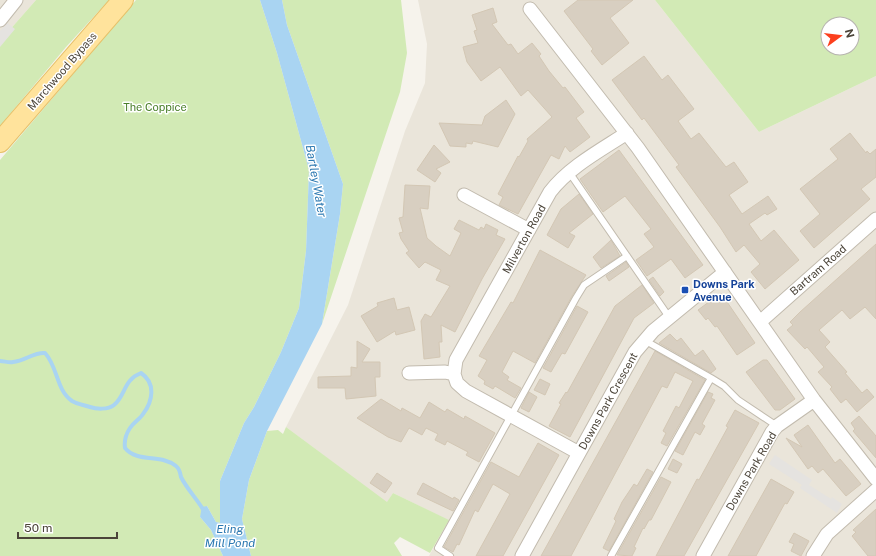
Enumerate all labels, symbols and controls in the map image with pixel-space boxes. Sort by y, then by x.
north arrow [820,16,860,56]
text: N [843,28,857,39]
street label: Marchwood Bypass [25,29,99,112]
park label: The Coppice [123,101,187,113]
water label: Bartley Water [303,144,329,219]
street label: Milverton Road [500,202,548,276]
street label: Bartram Road [788,242,848,298]
place label: Downs Park Avenue [693,278,755,303]
marker: Downs Park Avenue [680,285,690,295]
street label: Downs Park Crescent [576,350,640,452]
street label: Downs Park Road [724,429,778,513]
scale bar [18,514,117,540]
text: 50 m [24,521,52,535]
water label: Eling Mill Pond [205,522,255,550]

